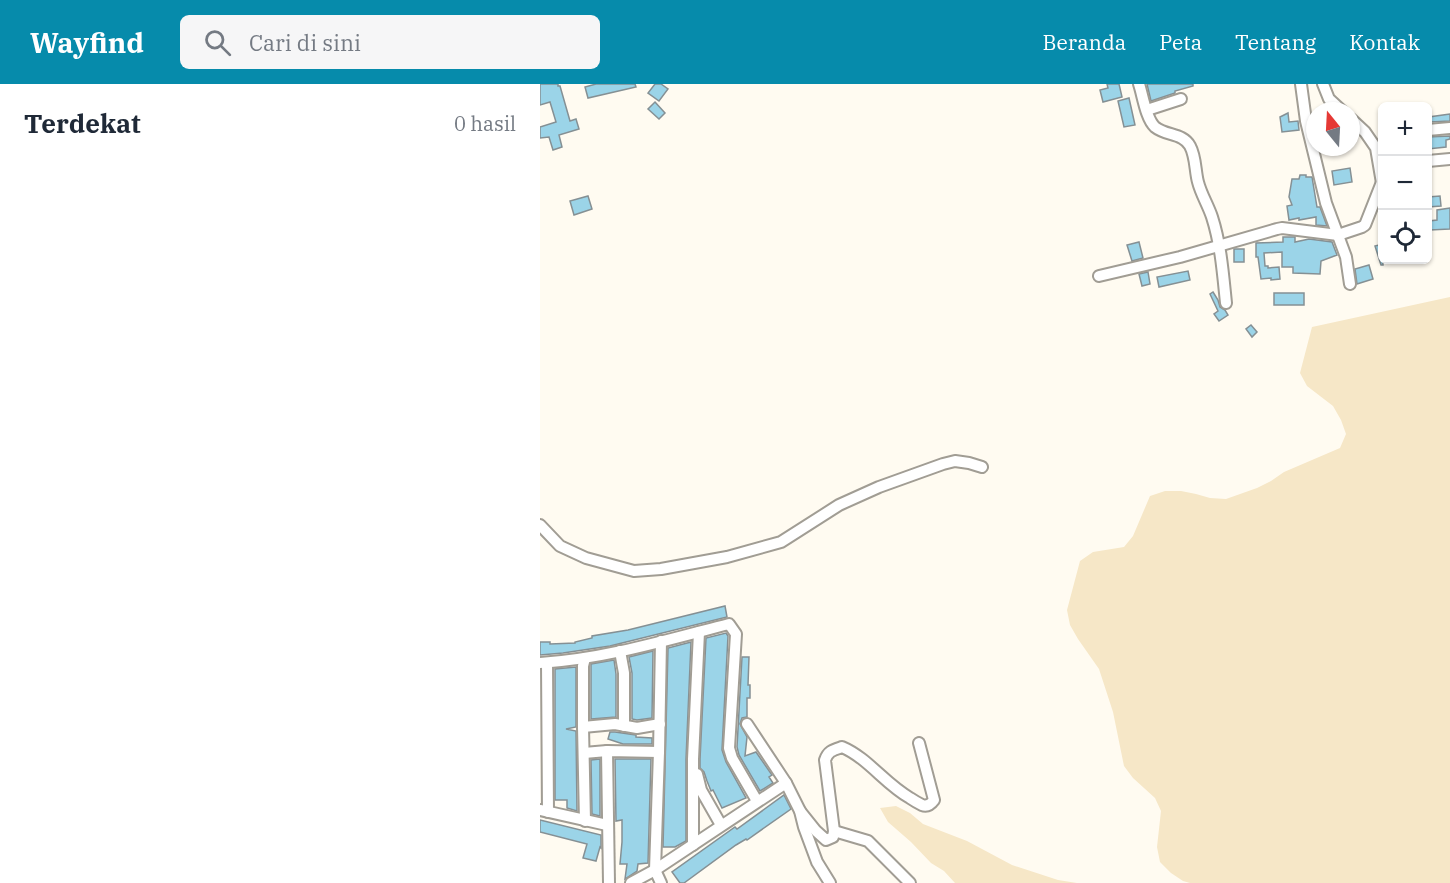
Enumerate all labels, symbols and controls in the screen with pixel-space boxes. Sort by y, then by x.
search box [180,15,600,69]
text: Wayfind [30,24,144,61]
icon: search [201,26,234,59]
text: Cari di sini [249,28,361,57]
text: Beranda [1043,28,1126,56]
text: Peta [1159,28,1202,56]
text: Tentang [1235,28,1316,56]
text: Kontak [1349,28,1420,56]
north arrow [1306,102,1360,156]
map controls [1378,102,1432,264]
button: + [1378,102,1432,156]
text: Terdekat [24,106,141,140]
text: 0 hasil [454,110,516,137]
button: − [1378,156,1432,210]
button: locate [1378,210,1432,264]

